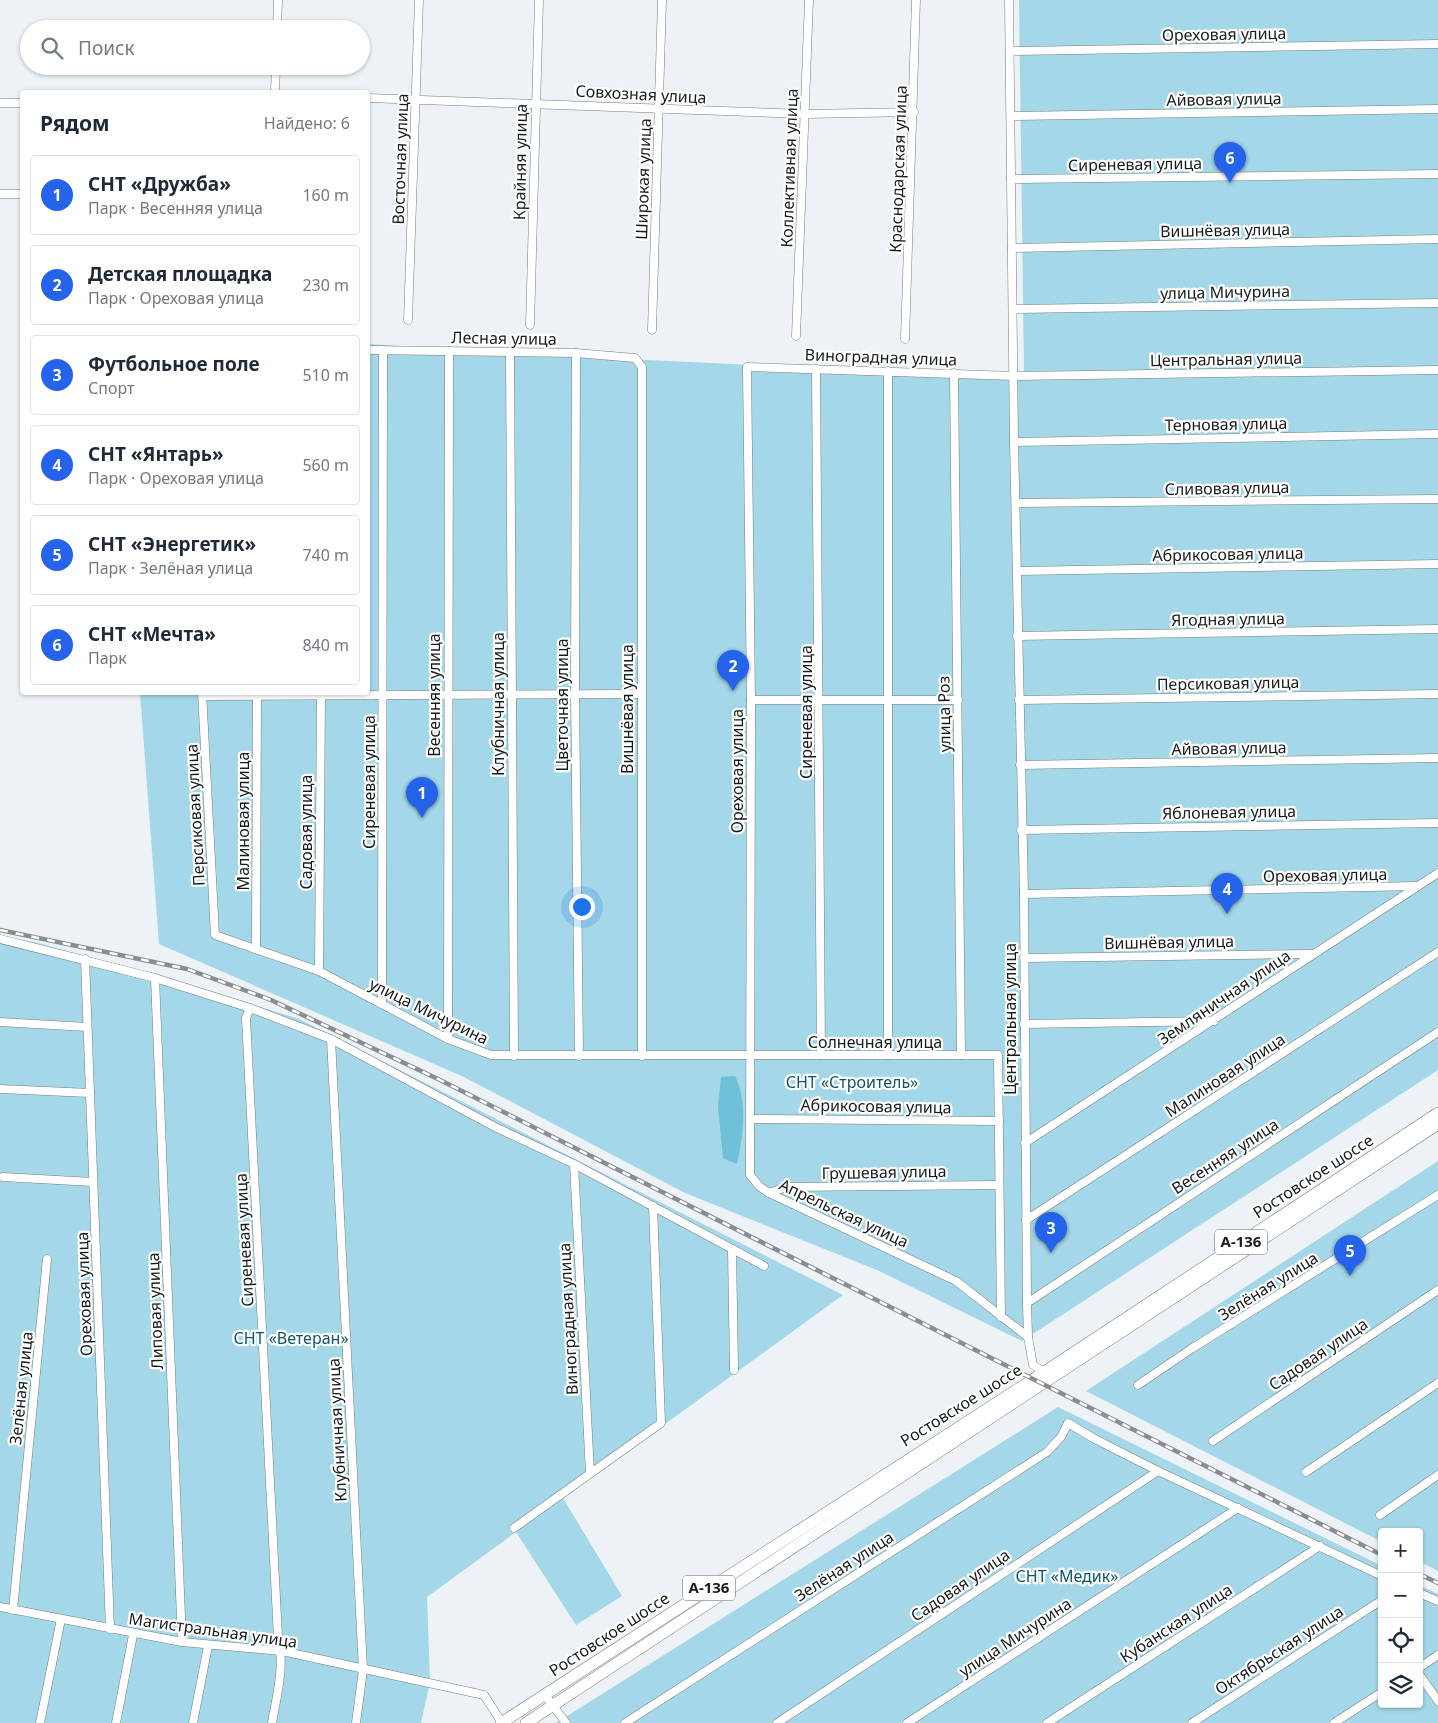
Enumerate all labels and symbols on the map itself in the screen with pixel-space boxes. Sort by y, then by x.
street label: Ореховая улица [1162,22,1286,46]
street label: Совхозная улица [575,80,707,108]
street label: Краснодарская улица [884,85,912,253]
street label: Айвовая улица [1166,87,1282,111]
street label: Коллективная улица [775,88,803,248]
street label: Восточная улица [387,93,413,225]
street label: Крайняя улица [508,104,532,220]
street label: Широкая улица [630,118,656,240]
pin: 6 [1214,142,1246,183]
street label: Сиреневая улица [1068,152,1202,176]
street label: Вишнёвая улица [1160,218,1290,242]
street label: улица Мичурина [1160,280,1290,304]
street label: Лесная улица [451,326,557,350]
street label: Виноградная улица [804,343,958,371]
street label: Центральная улица [1150,347,1302,371]
street label: Терновая улица [1164,412,1288,436]
street label: Сливовая улица [1164,476,1290,500]
street label: Абрикосовая улица [1152,542,1304,566]
street label: Ягодная улица [1171,607,1285,631]
street label: Клубничная улица [487,632,509,776]
street label: Весенняя улица [423,633,445,757]
street label: Цветочная улица [551,638,573,772]
street label: Вишнёвая улица [616,644,638,774]
street label: Сиреневая улица [795,645,817,779]
pin: 2 [717,650,749,691]
street label: Персиковая улица [1157,671,1299,695]
street label: улица Роз [932,675,956,752]
street label: Ореховая улица [726,709,748,833]
street label: Сиреневая улица [358,715,380,849]
street label: Айвовая улица [1171,736,1287,760]
street label: Персиковая улица [180,743,210,887]
street label: Малиновая улица [232,752,254,890]
street label: Садовая улица [295,774,317,890]
pin: 1 [406,777,438,818]
street label: Яблоневая улица [1162,800,1296,824]
street label: Ореховая улица [1263,863,1387,887]
pin: 4 [1211,873,1243,914]
your location [569,894,595,920]
street label: Вишнёвая улица [1104,930,1234,954]
street label: Центральная улица [999,943,1021,1095]
street label: Земляничная улица [1153,944,1295,1050]
street label: улица Мичурина [366,973,492,1049]
street label: Малиновая улица [1161,1028,1289,1122]
street label: Солнечная улица [808,1031,942,1053]
park label: СНТ «Строитель» [786,1071,918,1093]
street label: Абрикосовая улица [800,1094,952,1118]
street label: Весенняя улица [1167,1113,1283,1199]
street label: Ростовское шоссе [1249,1129,1378,1223]
street label: Грушевая улица [821,1160,947,1184]
street label: Сиреневая улица [230,1172,258,1308]
street label: Апрельская улица [776,1173,912,1253]
pin: 3 [1035,1212,1067,1253]
road number: А-136 [1215,1230,1267,1254]
street label: Ореховая улица [71,1231,97,1357]
pin: 5 [1334,1235,1366,1276]
street label: Виноградная улица [553,1242,583,1396]
street label: Зелёная улица [1214,1247,1322,1325]
street label: Липовая улица [142,1252,168,1370]
street label: Садовая улица [1264,1313,1372,1395]
park label: СНТ «Ветеран» [233,1327,349,1349]
street label: Зелёная улица [4,1330,38,1446]
street label: Клубничная улица [322,1358,352,1502]
street label: Ростовское шоссе [896,1359,1026,1451]
street label: Зелёная улица [790,1526,898,1606]
street label: Садовая улица [906,1544,1014,1626]
park label: СНТ «Медик» [1016,1565,1118,1587]
road number: А-136 [683,1576,735,1600]
street label: Кубанская улица [1116,1578,1236,1668]
street label: Ростовское шоссе [545,1587,674,1681]
street label: улица Мичурина [955,1592,1075,1682]
street label: Октябрьская улица [1211,1600,1347,1700]
street label: Магистральная улица [127,1607,299,1653]

